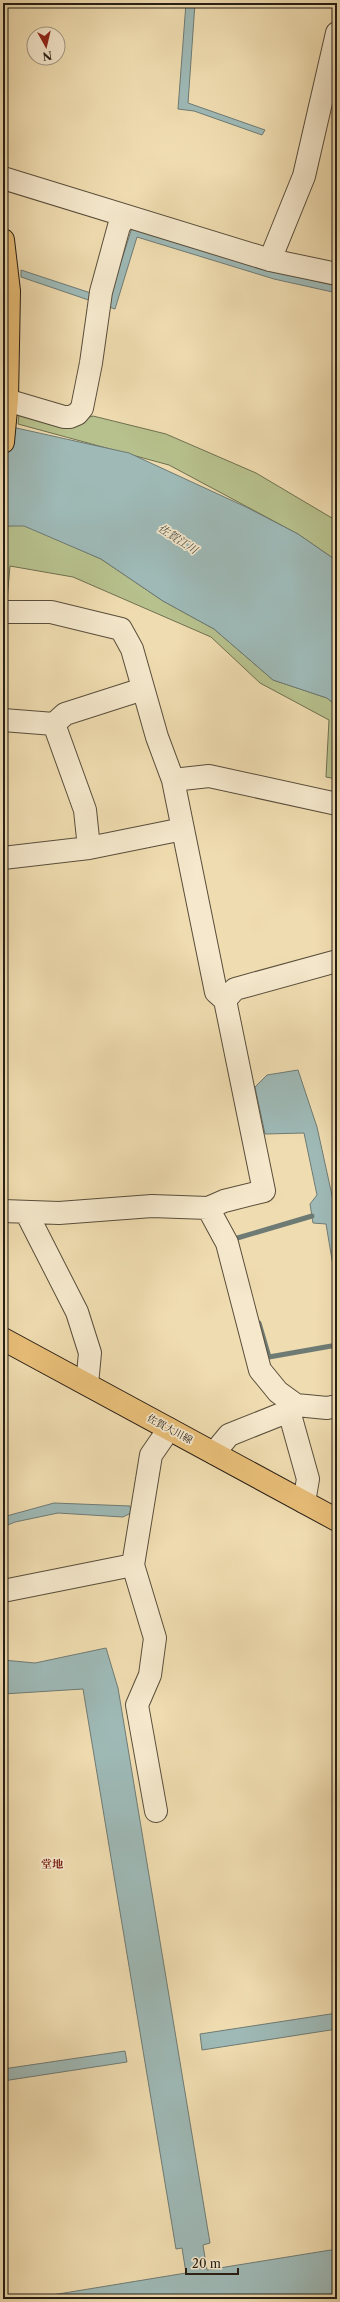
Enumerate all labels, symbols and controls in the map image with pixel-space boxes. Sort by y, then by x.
north arrow [26,26,66,66]
text: N [41,48,53,64]
water label: 佐賀江川 [156,521,201,557]
street label: 佐賀大川線 [145,1412,195,1446]
district label: 堂地 [41,1857,64,1871]
scale bar [186,2250,238,2276]
text: 20 m [192,2256,221,2271]

